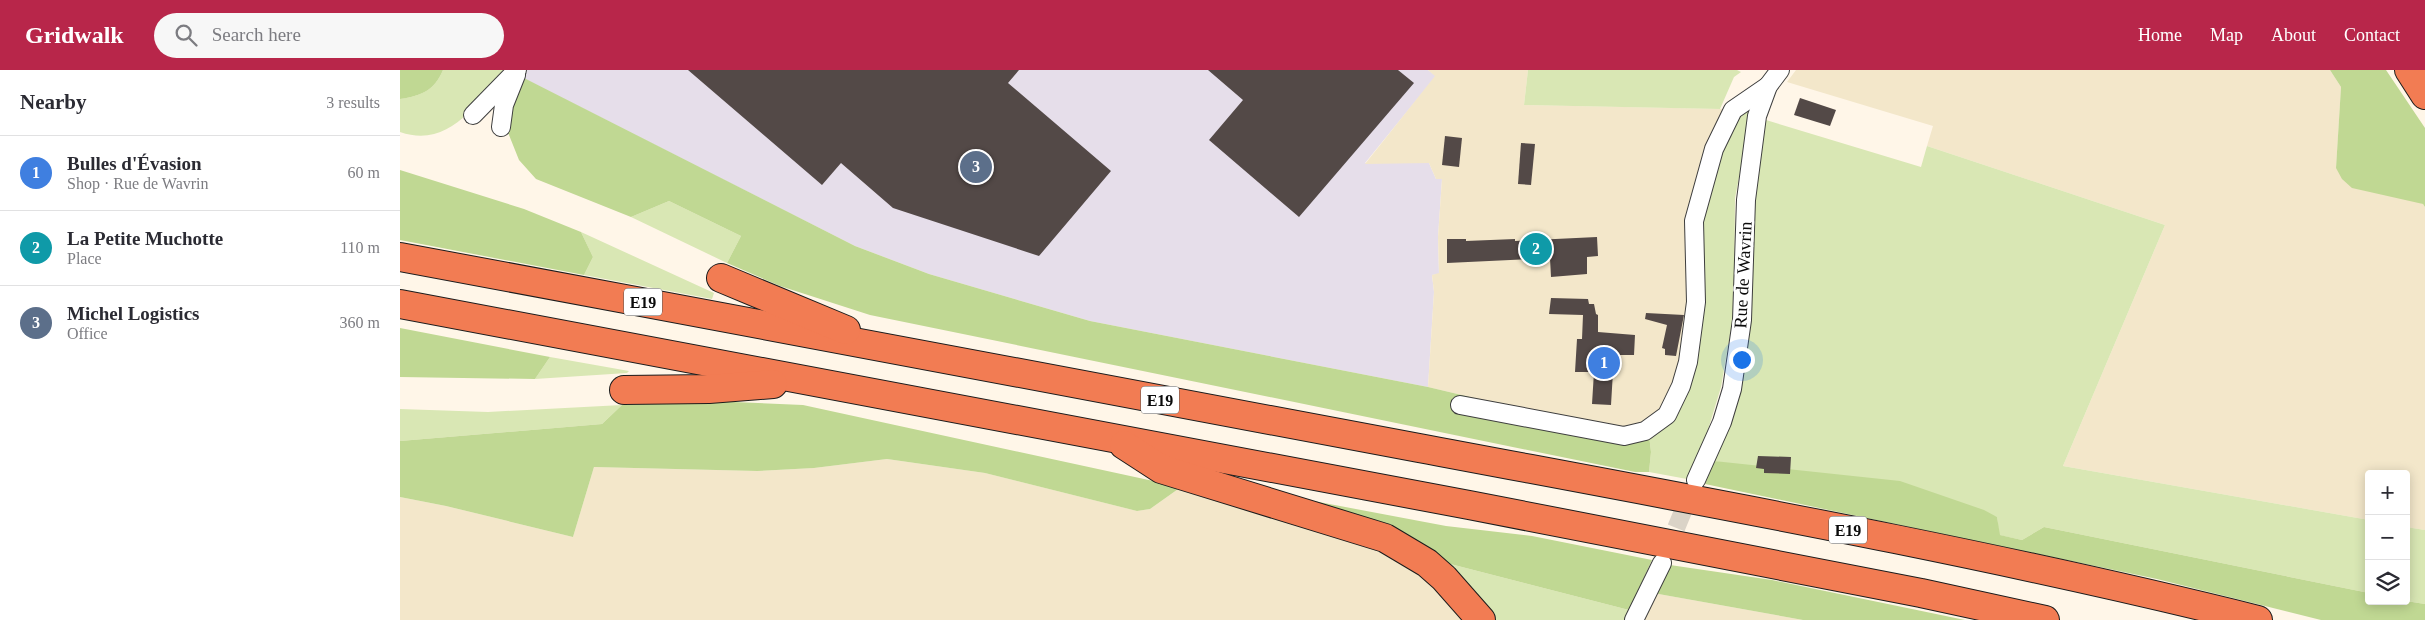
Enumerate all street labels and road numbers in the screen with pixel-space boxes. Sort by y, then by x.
street label: Rue de Wavrin [1730,221,1756,329]
road number: E19 [624,288,662,316]
road number: E19 [1141,386,1179,414]
road number: E19 [1829,516,1867,544]

